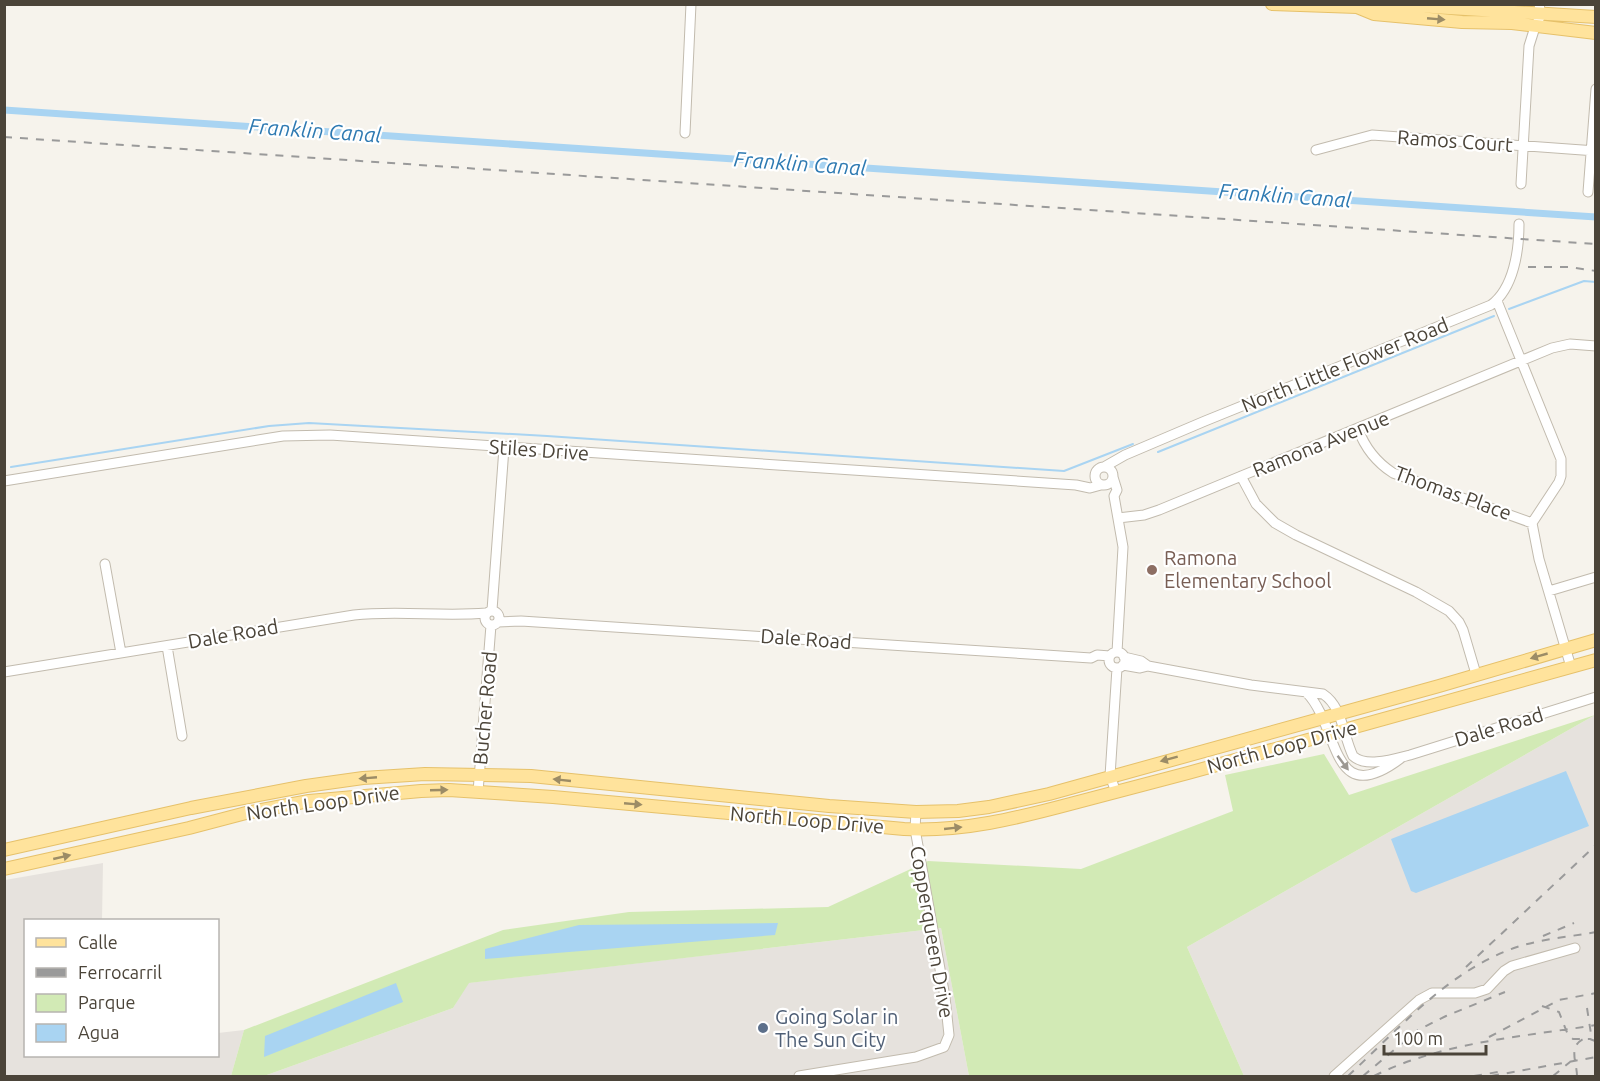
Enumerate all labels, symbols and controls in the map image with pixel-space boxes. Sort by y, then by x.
one-way arrow [1426,14,1445,24]
water label: Franklin Canal [248,113,382,147]
street label: Ramos Court [1397,125,1514,156]
water label: Franklin Canal [733,146,867,180]
water label: Franklin Canal [1218,178,1352,212]
street label: North Little Flower Road [1238,312,1452,417]
street label: Ramona Avenue [1249,406,1392,481]
street label: Stiles Drive [488,435,590,464]
street label: Thomas Place [1392,461,1515,524]
place label: Ramona Elementary School [1164,546,1331,592]
marker: Ramona Elementary School [1145,563,1159,577]
street label: Dale Road [186,614,280,653]
street label: Dale Road [760,624,852,653]
street label: Bucher Road [468,650,501,766]
one-way arrow [1530,652,1548,662]
street label: Dale Road [1452,702,1546,751]
street label: North Loop Drive [1204,715,1359,778]
one-way arrow [1337,754,1349,770]
one-way arrow [1160,755,1178,764]
one-way arrow [358,773,377,783]
one-way arrow [553,775,572,785]
street label: North Loop Drive [245,780,401,825]
one-way arrow [429,785,448,795]
one-way arrow [624,799,643,809]
street label: North Loop Drive [729,801,885,838]
one-way arrow [943,823,962,833]
street label: Copperqueen Drive [906,844,959,1020]
one-way arrow [53,852,71,862]
legend [24,919,219,1057]
text: Calle [78,932,118,952]
text: Ferrocarril [78,962,162,982]
text: Parque [78,992,135,1012]
place label: Going Solar in The Sun City [775,1005,899,1051]
scale bar [1384,1018,1486,1056]
marker: Going Solar in The Sun City [756,1021,770,1035]
text: Agua [78,1022,120,1042]
text: 100 m [1393,1028,1443,1048]

